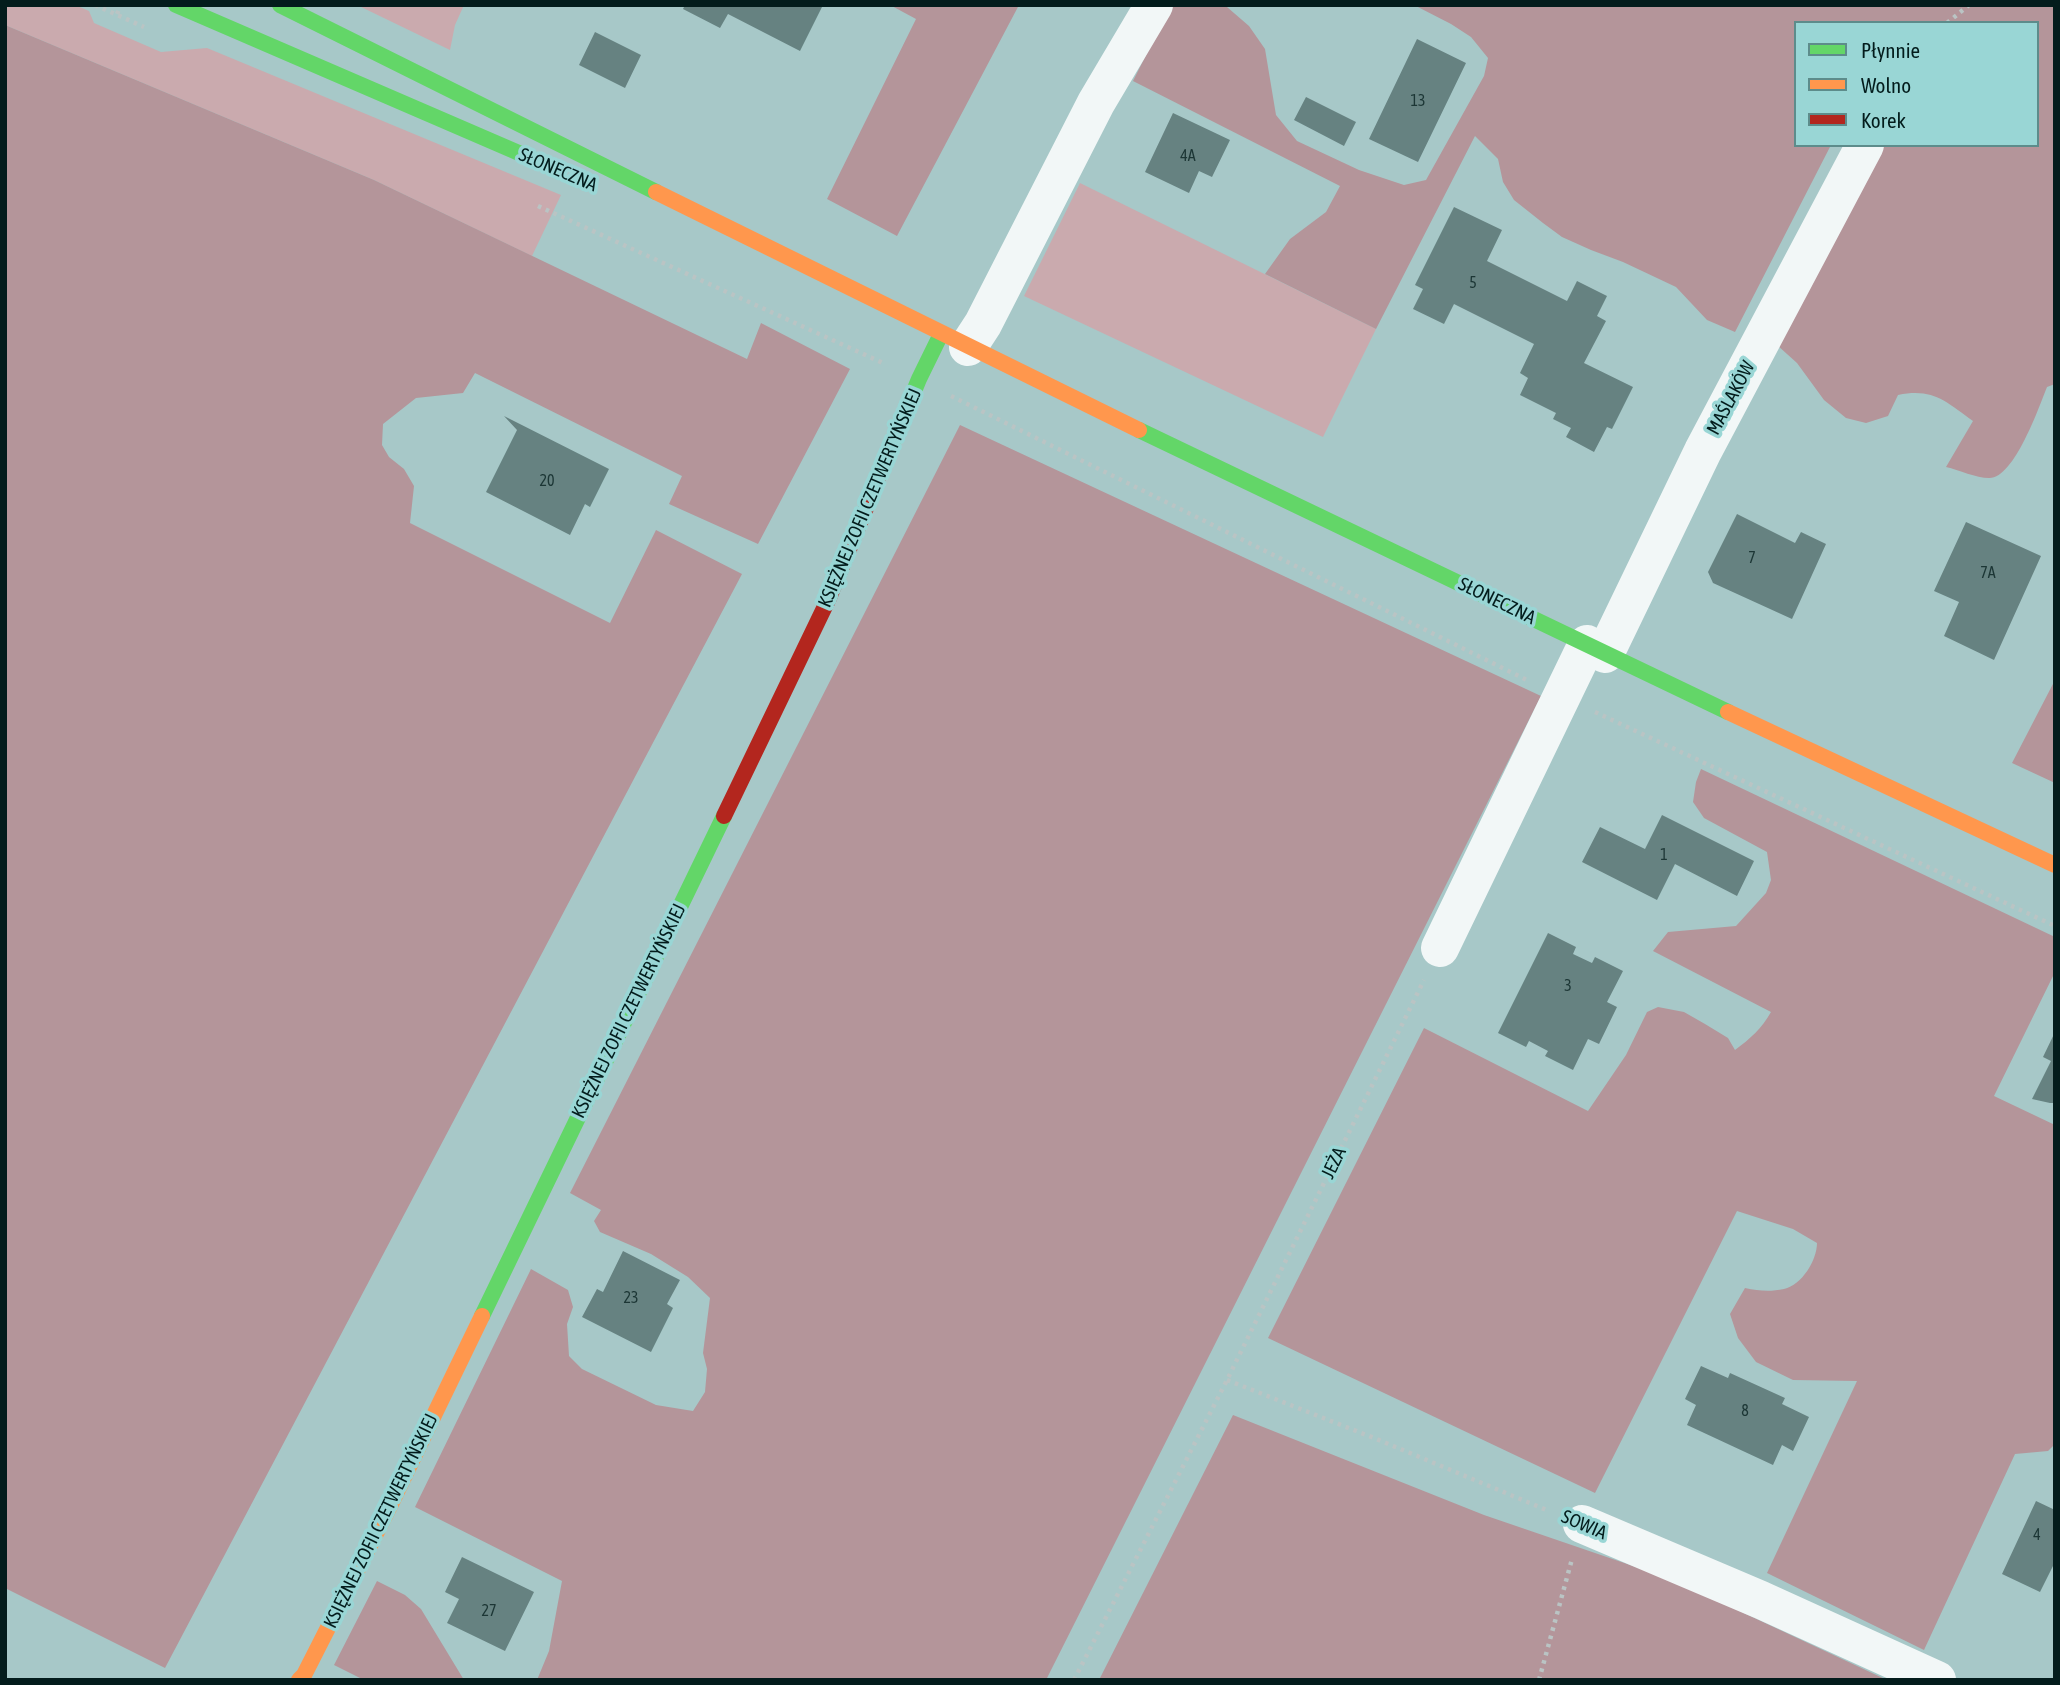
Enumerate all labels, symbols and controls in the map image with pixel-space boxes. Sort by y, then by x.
legend [1794,21,2039,147]
text: Płynnie [1861,38,1920,62]
text: Wolno [1861,73,1911,97]
house number: 13 [1410,91,1426,111]
text: Korek [1861,108,1906,132]
street label: SŁONECZNA [515,143,601,197]
house number: 4A [1180,146,1196,166]
house number: 5 [1469,273,1477,293]
street label: MAŚLAKÓW [1702,357,1760,439]
street label: KSIĘŻNEJ ZOFII CZETWERTYŃSKIEJ [813,385,927,611]
house number: 20 [539,471,555,491]
house number: 7 [1748,548,1756,568]
house number: 7A [1980,563,1996,583]
street label: SŁONECZNA [1455,573,1539,629]
house number: 1 [1660,845,1668,865]
street label: KSIĘŻNEJ ZOFII CZETWERTYŃSKIEJ [567,900,691,1122]
house number: 3 [1564,976,1572,996]
street label: JEŻA [1317,1144,1351,1182]
house number: 23 [623,1288,639,1308]
house number: 8 [1741,1401,1749,1421]
street label: KSIĘŻNEJ ZOFII CZETWERTYŃSKIEJ [319,1410,443,1632]
street label: SOWIA [1558,1505,1610,1545]
house number: 4 [2033,1525,2041,1545]
house number: 27 [481,1601,497,1621]

